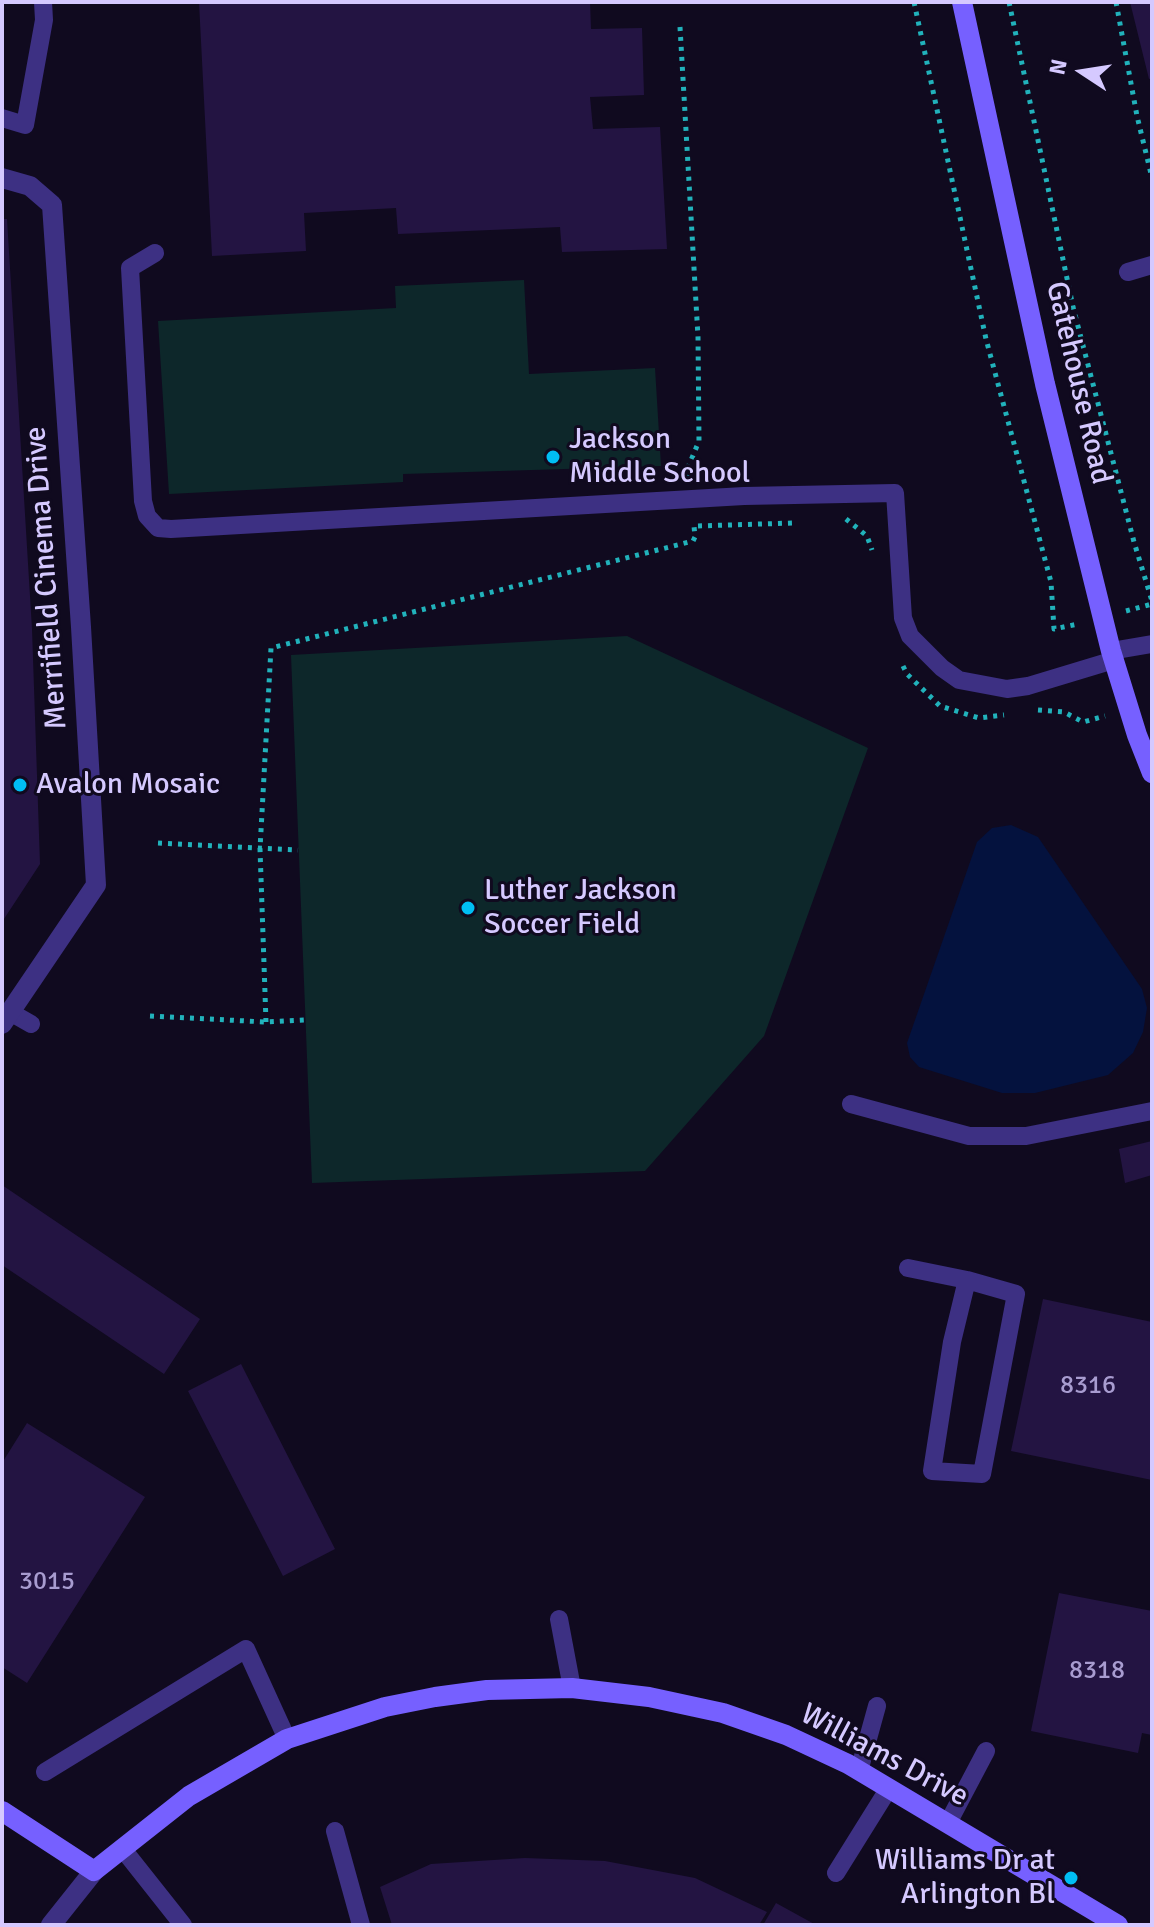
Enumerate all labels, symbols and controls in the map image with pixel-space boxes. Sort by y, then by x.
north arrow [1042,32,1122,112]
text: N [1043,57,1073,77]
street label: Gatehouse Road [1037,278,1119,488]
place label: Jackson Middle School [569,422,750,492]
street label: Merrifield Cinema Drive [18,425,76,731]
marker: Jackson Middle School [544,448,562,466]
place label: Avalon Mosaic [36,767,220,803]
marker: Avalon Mosaic [11,776,29,794]
place label: Luther Jackson Soccer Field [484,873,677,944]
marker: Luther Jackson Soccer Field [459,899,477,917]
house number: 8316 [1060,1370,1116,1402]
house number: 3015 [19,1566,75,1598]
house number: 8318 [1069,1655,1125,1687]
street label: Williams Drive [794,1697,974,1815]
place label: Williams Dr at Arlington Bl [875,1843,1055,1914]
marker: Williams Dr at Arlington Bl [1062,1869,1080,1887]

